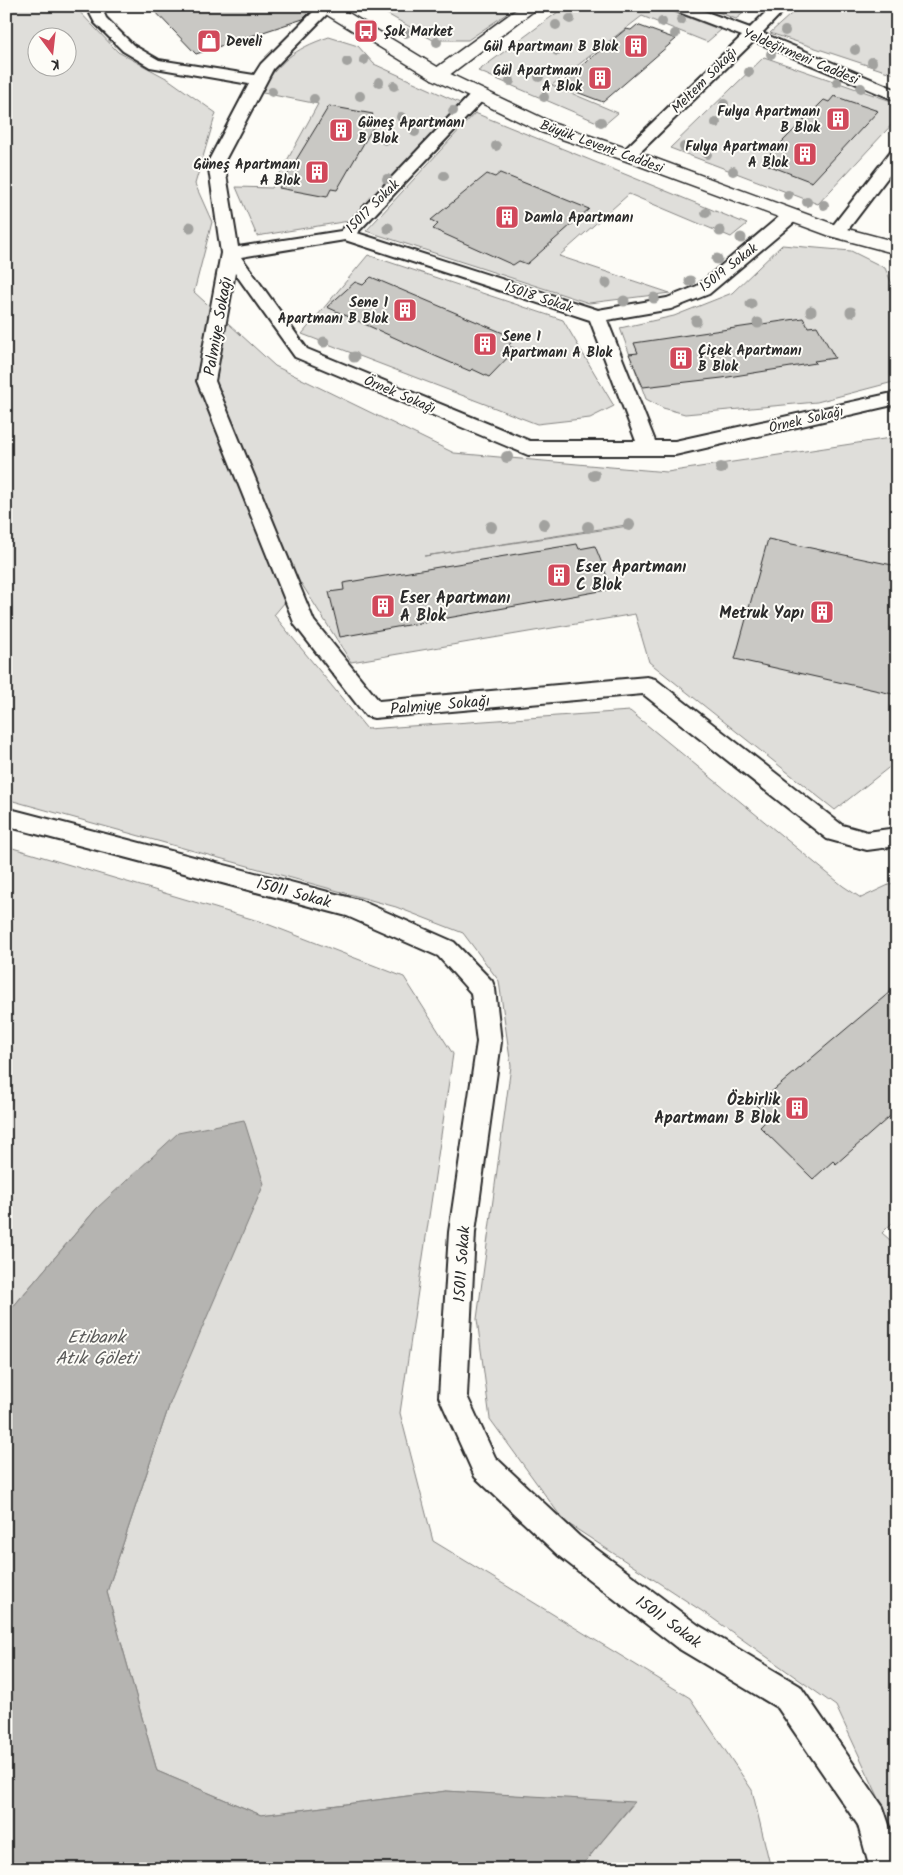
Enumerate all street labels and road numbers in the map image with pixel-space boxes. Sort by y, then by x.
street label: Yeldeğirmeni Caddesi [739,23,863,92]
street label: Meltem Sokağı [666,42,743,119]
street label: Büyük Levent Caddesi [537,114,667,180]
street label: 15017 Sokak [341,174,405,239]
street label: 15019 Sokak [695,238,763,298]
street label: Palmiye Sokağı [197,275,239,378]
street label: 15018 Sokak [502,277,576,319]
street label: Örnek Sokağı [360,370,439,420]
street label: Örnek Sokağı [767,401,846,439]
street label: Palmiye Sokağı [389,689,491,722]
street label: 15011 Sokak [254,871,334,916]
street label: 15011 Sokak [447,1225,478,1303]
street label: 15011 Sokak [630,1590,707,1655]

